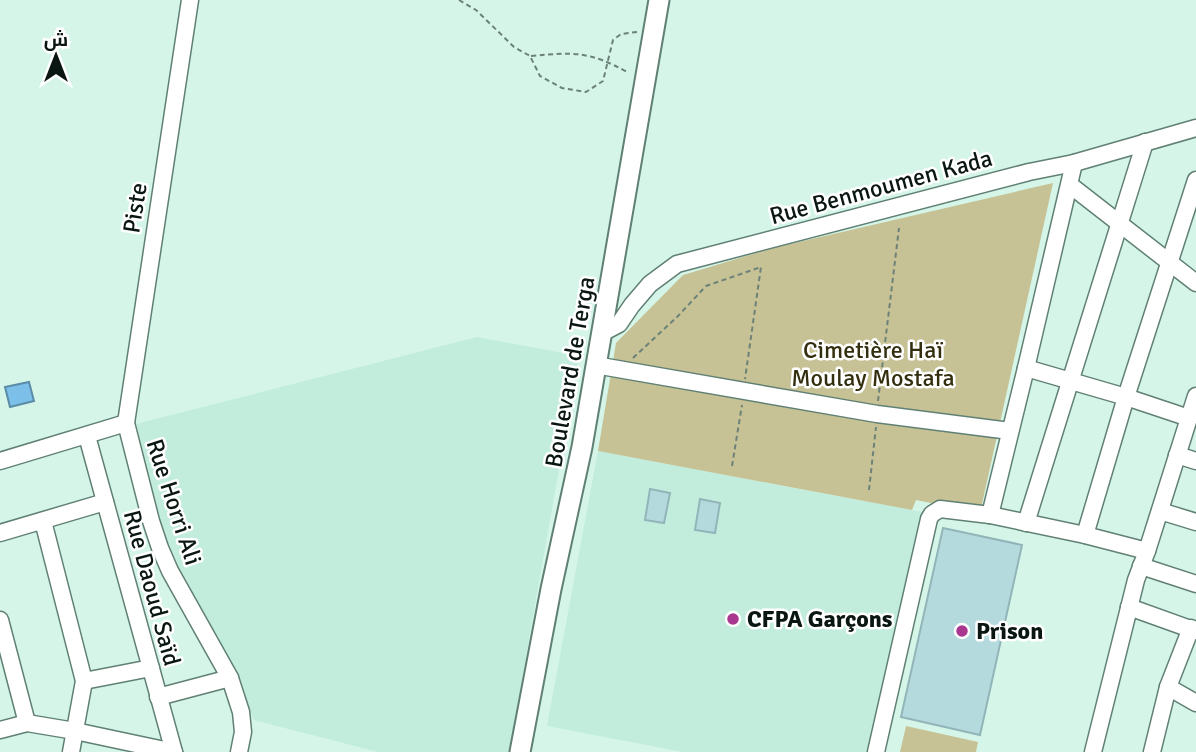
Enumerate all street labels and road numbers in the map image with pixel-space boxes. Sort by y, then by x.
street label: Rue Benmoumen Kada [766,143,996,231]
street label: Piste [116,181,154,235]
street label: Boulevard de Terga [538,274,602,470]
street label: Rue Horri Ali [140,435,208,569]
street label: Rue Daoud Saïd [117,507,187,669]

